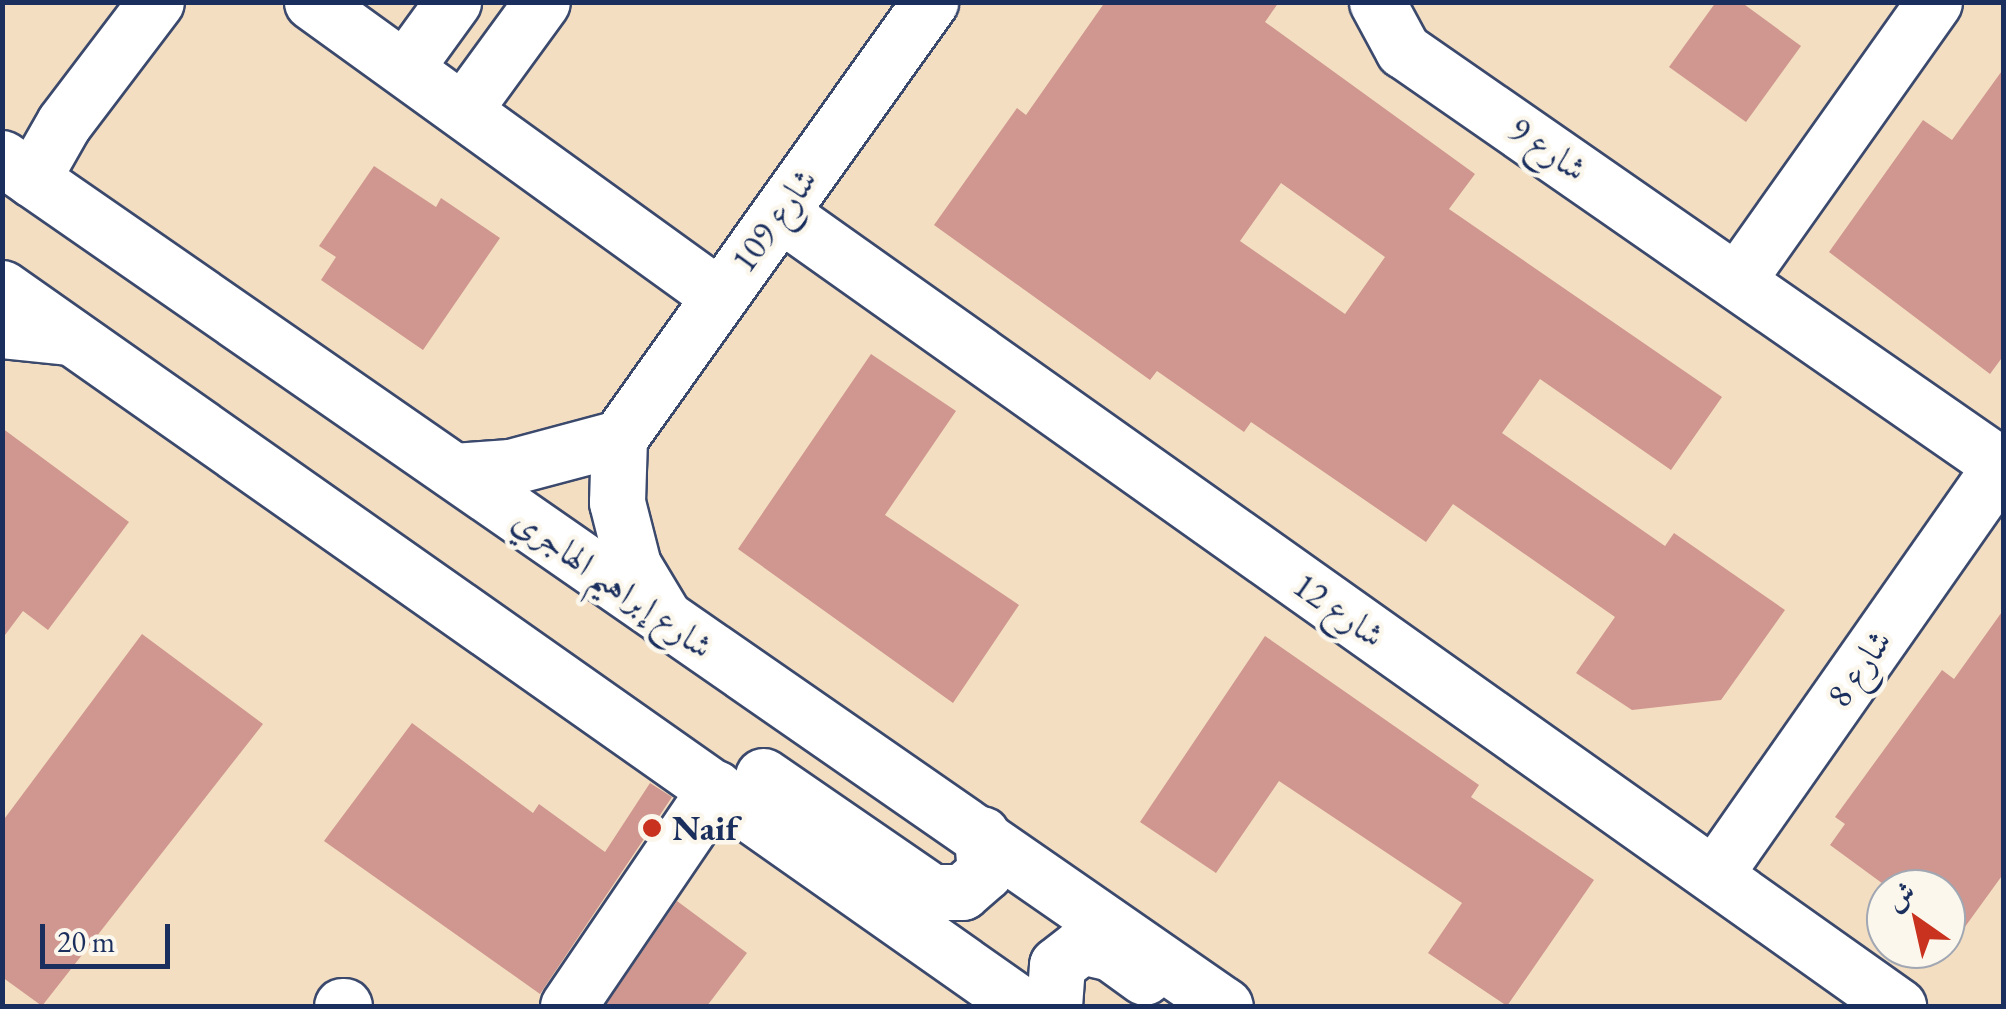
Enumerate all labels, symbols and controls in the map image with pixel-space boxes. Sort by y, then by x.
street label: شارع 9 [1501,108,1595,190]
street label: شارع 109 [722,160,826,280]
street label: شارع إبراهيم الهاجري [505,499,721,667]
street label: شارع 12 [1285,564,1393,656]
street label: شارع 8 [1818,621,1900,715]
place label: Naif [672,807,738,849]
marker: Naif [641,817,663,839]
north arrow [1866,869,1966,969]
text: ش [1879,873,1922,918]
scale bar [45,904,175,966]
text: 20 m [57,922,115,961]

